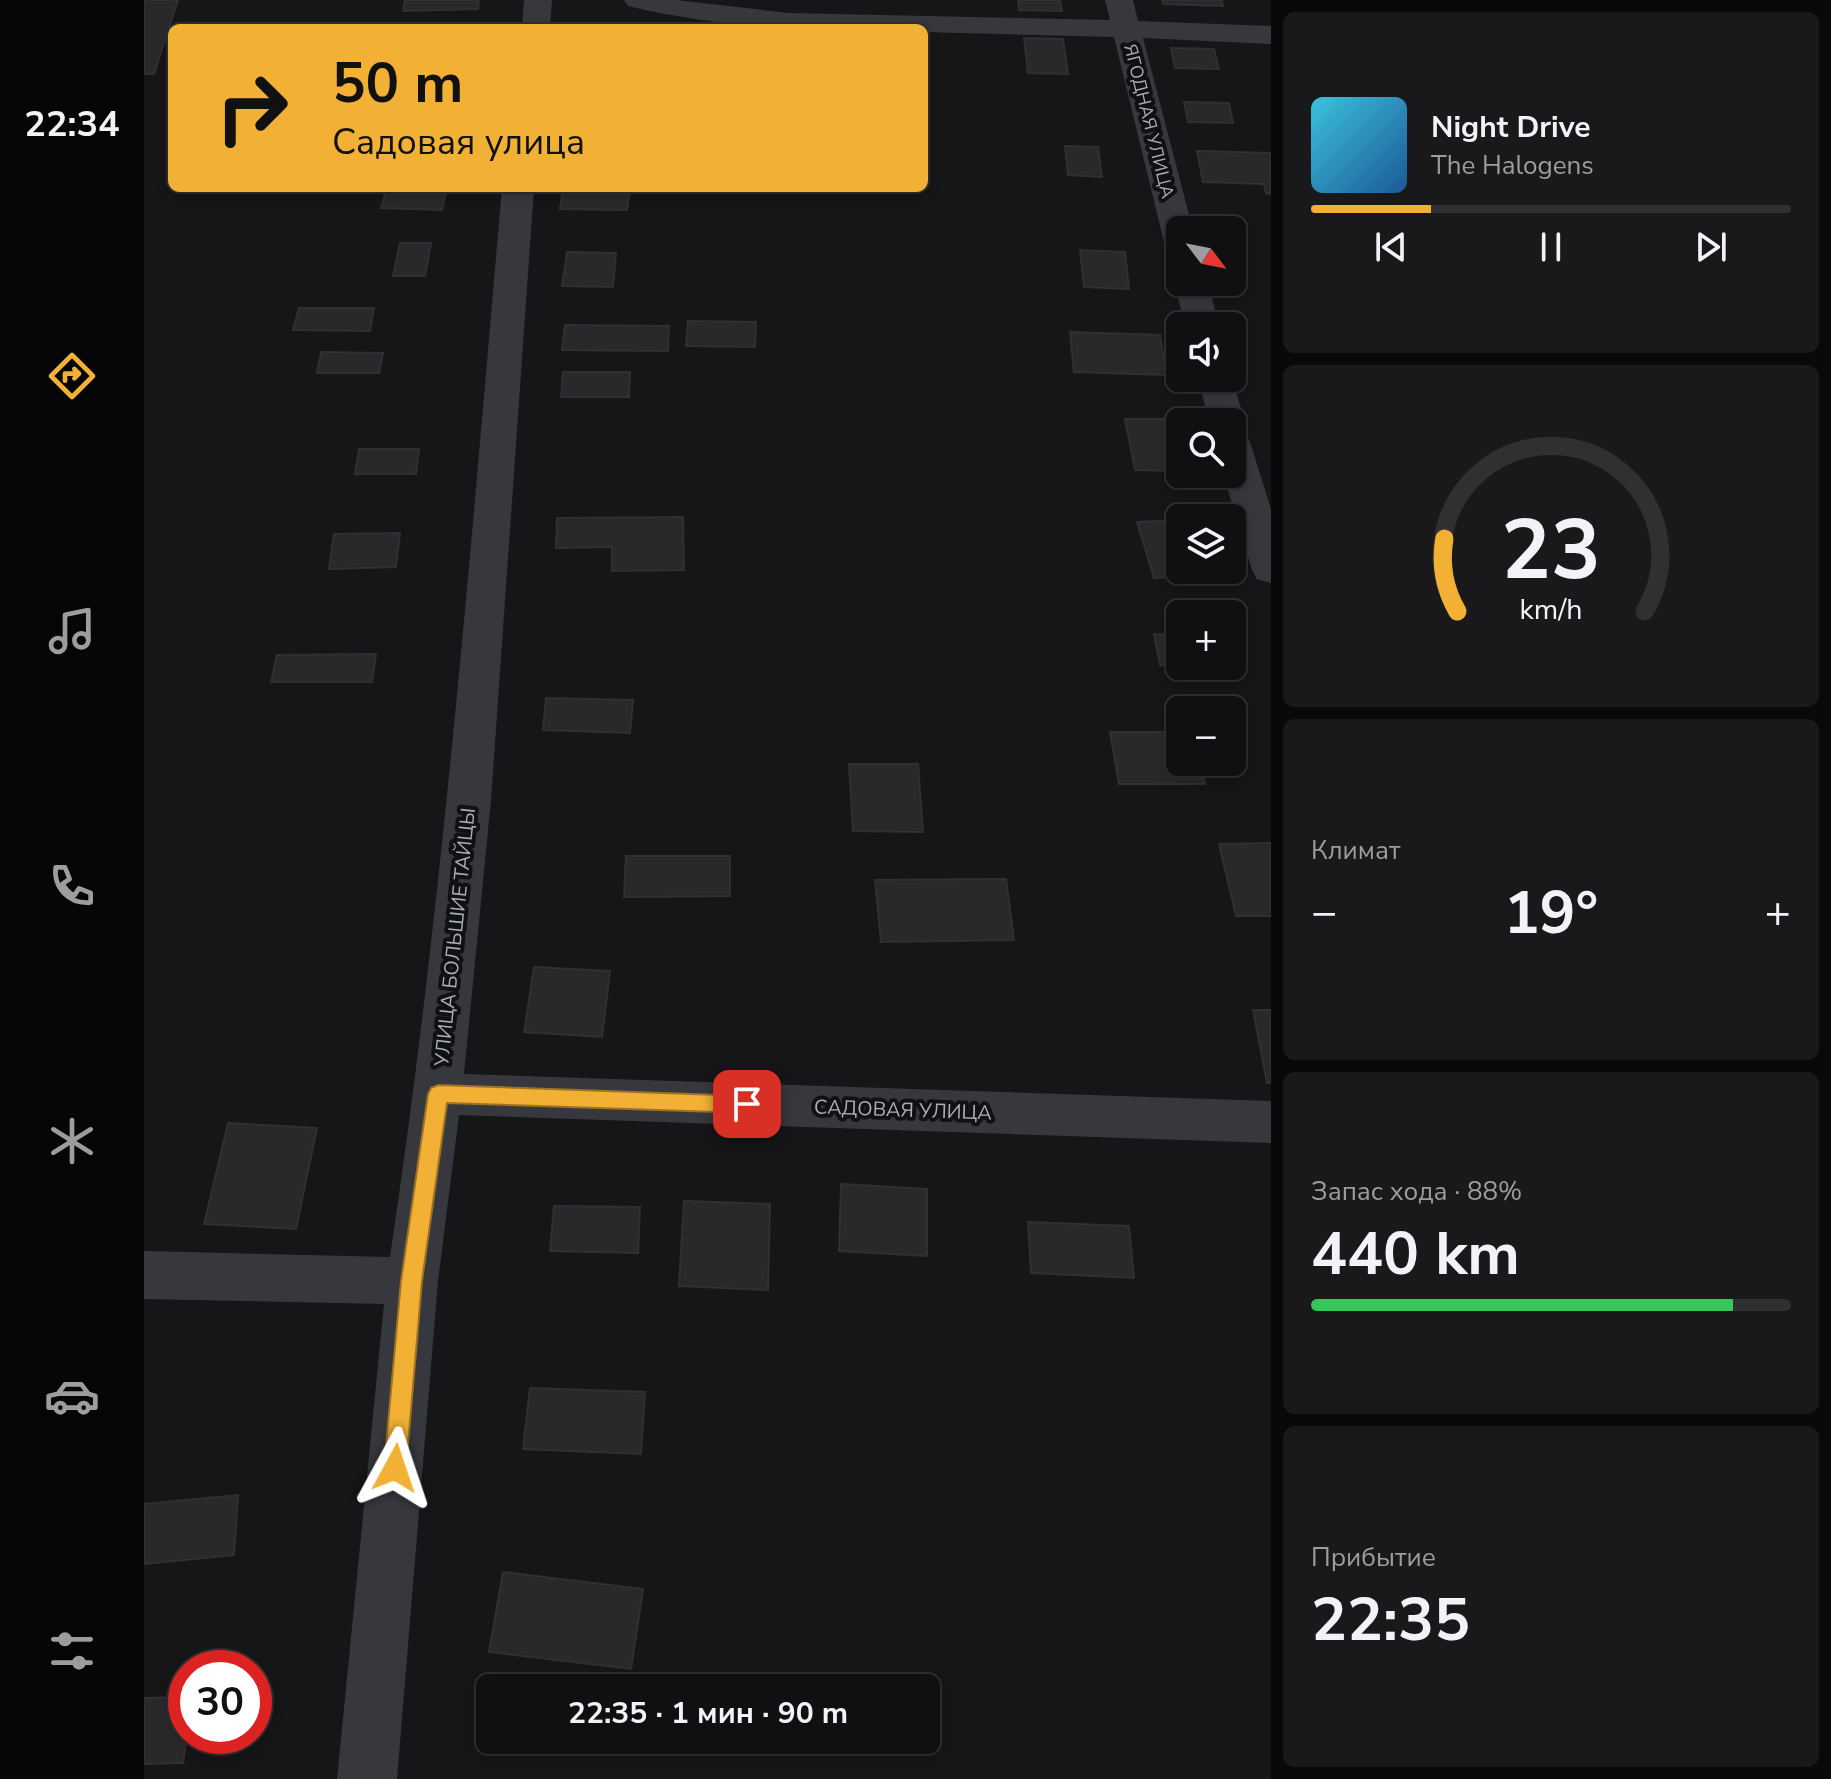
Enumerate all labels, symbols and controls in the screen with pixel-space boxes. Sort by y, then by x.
street label: ЯГОДНАЯ УЛИЦА [1118,41,1180,201]
text: 50 m [332,45,463,122]
icon: right [200,56,304,160]
text: 22:34 [24,100,120,149]
text: Night Drive [1431,107,1590,148]
text: Садовая улица [332,118,585,167]
text: The Halogens [1431,148,1594,183]
north arrow [1166,216,1246,296]
map controls [1166,216,1246,776]
icon: previous [1369,225,1413,269]
icon: pause [1529,225,1573,269]
icon: next [1689,225,1733,269]
button: sound [1166,312,1246,392]
icon: directions [44,348,100,404]
button: search [1166,408,1246,488]
text: 23 [1501,494,1601,607]
button: layers [1166,504,1246,584]
text: km/h [1520,590,1582,629]
button: + [1166,600,1246,680]
icon: music [44,603,100,659]
button: − [1166,696,1246,776]
street label: УЛИЦА БОЛЬШИЕ ТАЙЦЫ [428,806,482,1069]
text: Климат [1311,833,1400,868]
icon: phone [44,858,100,914]
text: 19° [1504,872,1598,954]
text: − [1311,883,1337,943]
text: + [1765,883,1791,943]
pin [713,1070,781,1138]
icon: arrive [725,1082,769,1126]
street label: САДОВАЯ УЛИЦА [814,1093,993,1127]
icon: climate [44,1113,100,1169]
text: Запас хода · 88% [1311,1174,1522,1209]
text: 440 km [1311,1213,1520,1295]
icon: car [44,1368,100,1424]
position arrow [353,1426,437,1510]
text: Прибытие [1311,1540,1436,1575]
text: 22:35 [1311,1579,1470,1661]
icon: filters [44,1623,100,1679]
speed limit sign: 30 [168,1650,272,1754]
text: 22:35 · 1 мин · 90 m [568,1693,848,1734]

